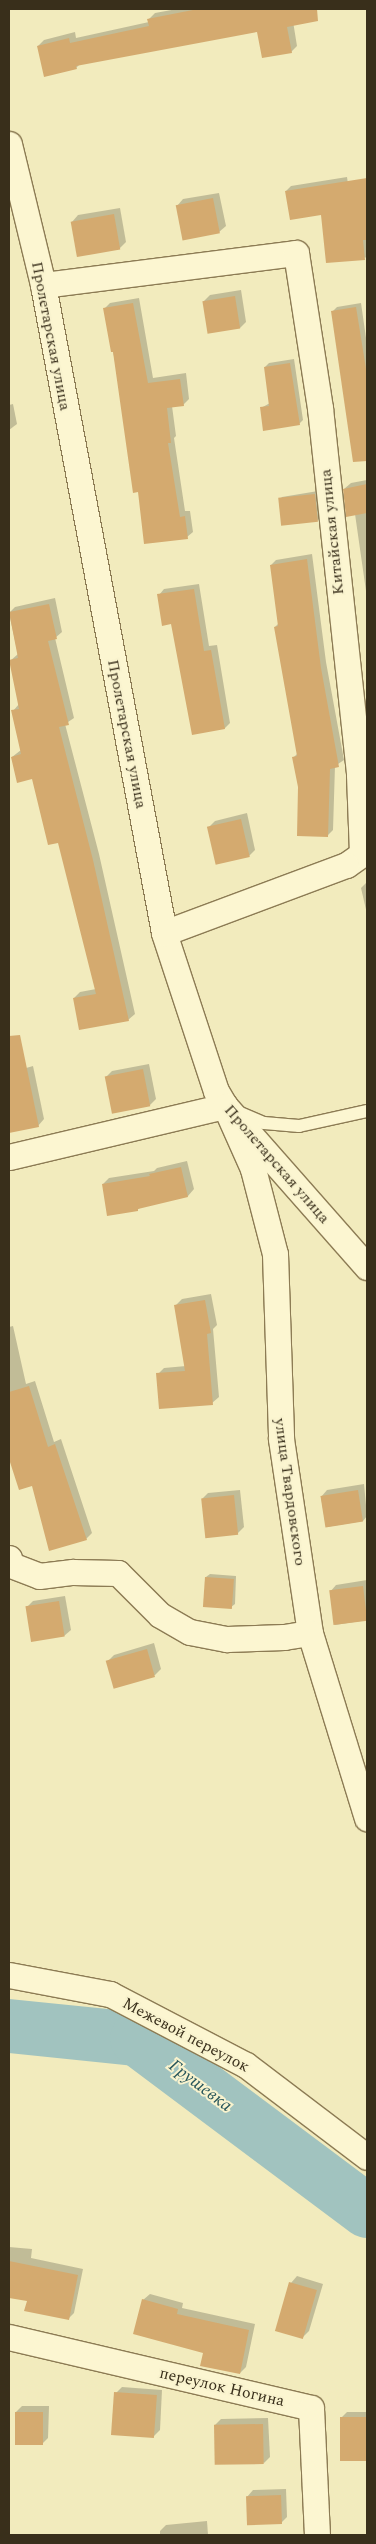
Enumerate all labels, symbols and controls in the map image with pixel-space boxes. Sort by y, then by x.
street label: Пролетарская улица [27,260,75,412]
street label: Китайская улица [316,468,348,596]
street label: Пролетарская улица [103,658,151,810]
street label: Пролетарская улица [220,1101,334,1227]
street label: улица Твардовского [270,1417,310,1567]
street label: Межевой переулок [119,1993,253,2077]
water label: Грушевка [164,2055,236,2117]
street label: переулок Ногина [158,2363,286,2411]

